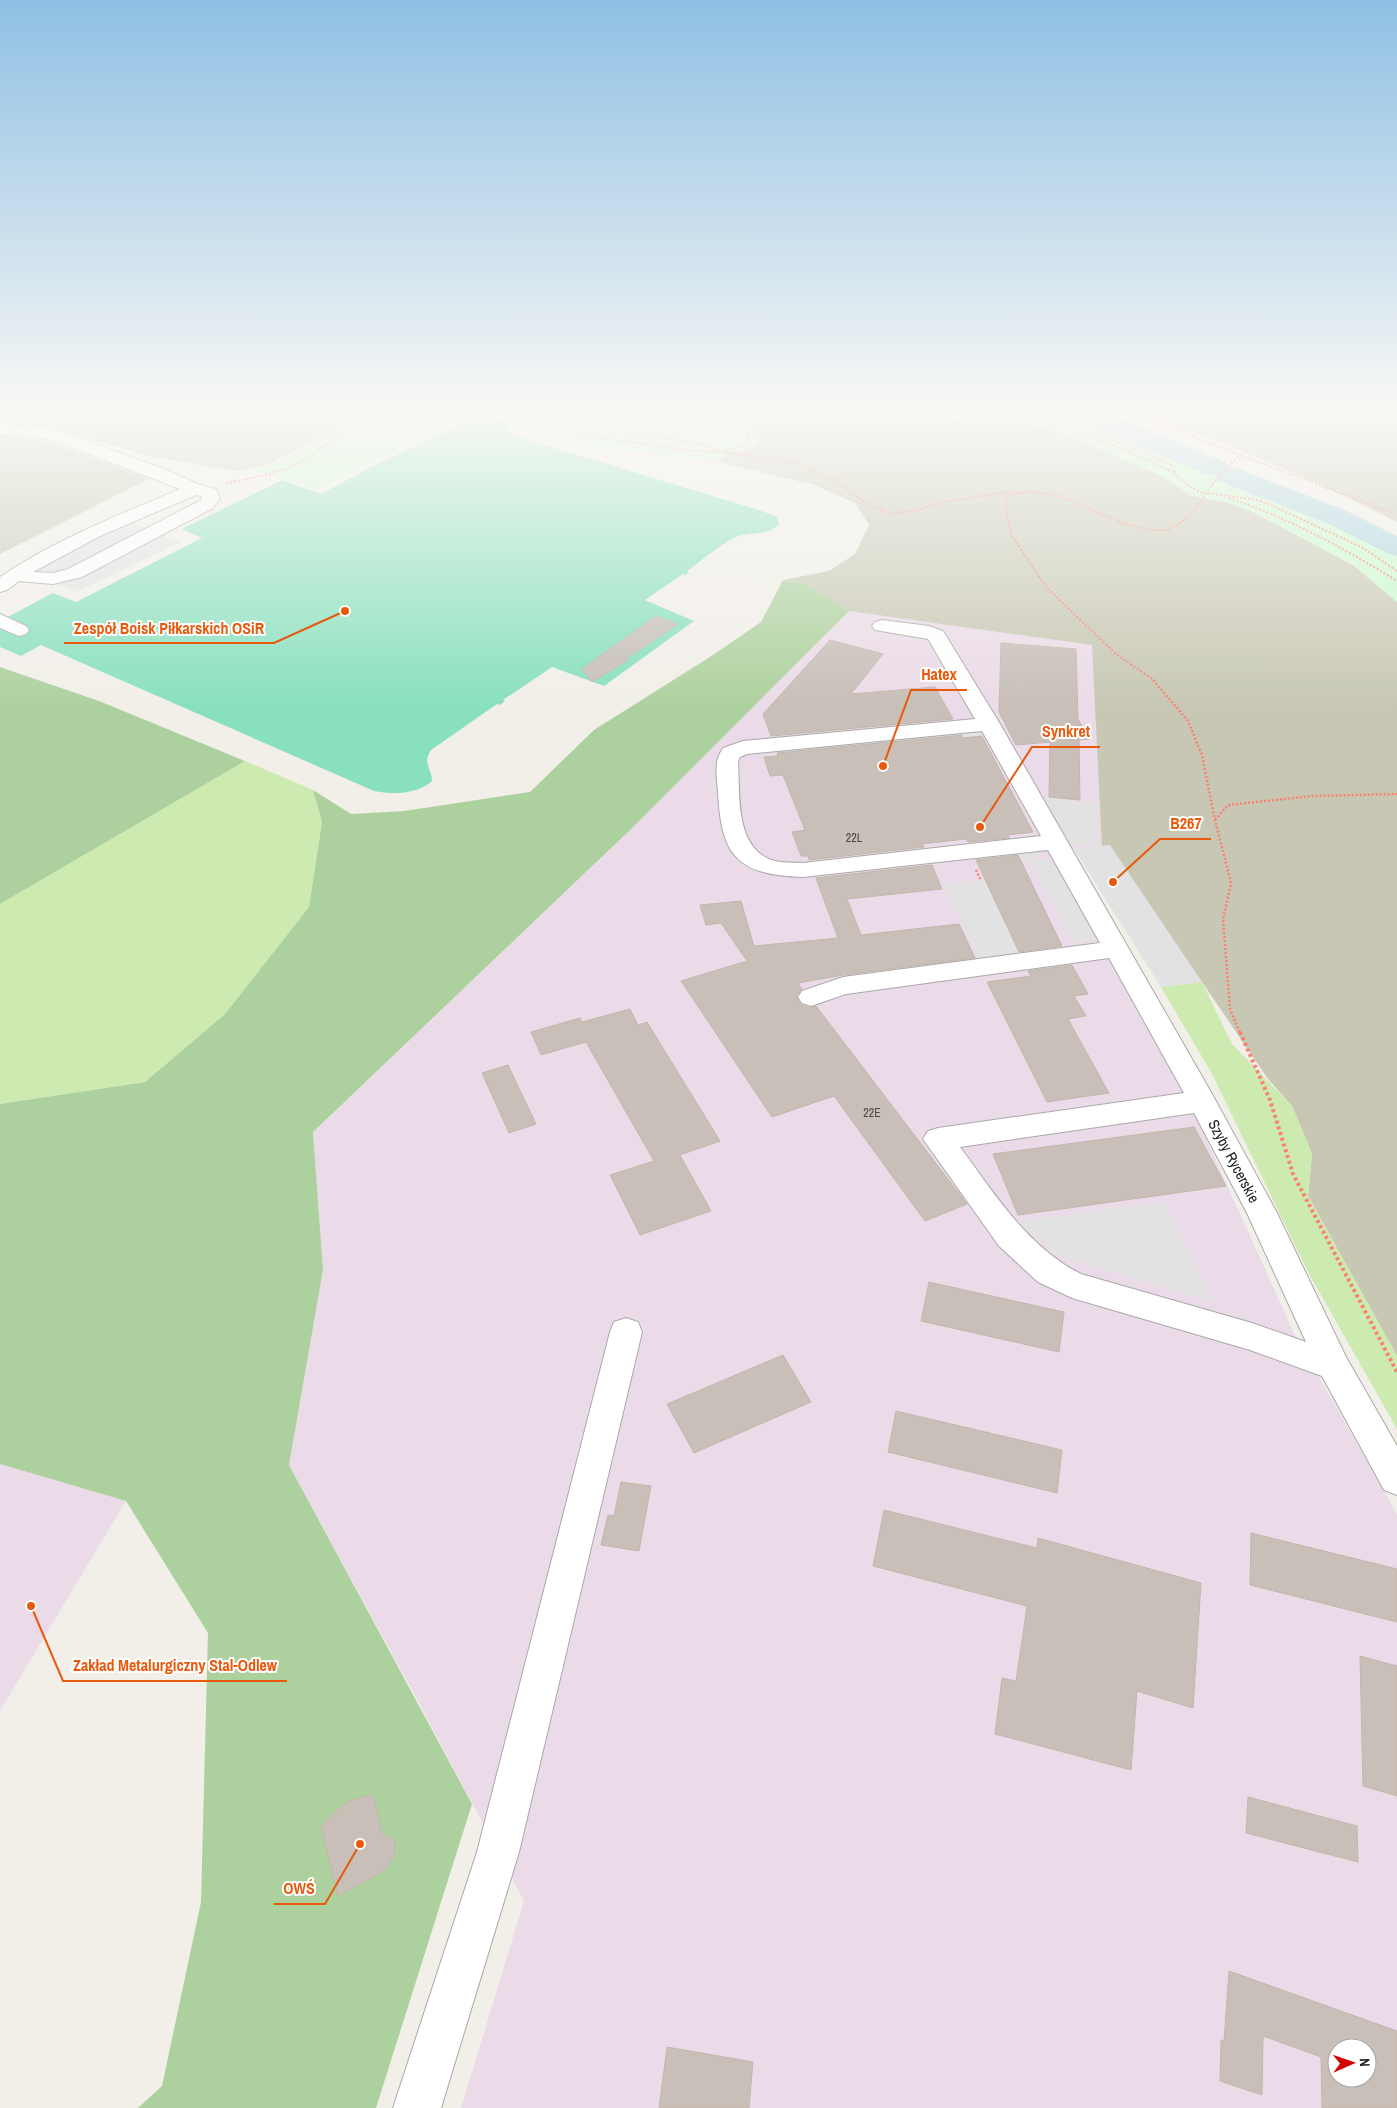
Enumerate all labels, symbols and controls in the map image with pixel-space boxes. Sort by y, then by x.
callout: Zespół Boisk Piłkarskich OSiR [64,612,274,643]
text: Zespół Boisk Piłkarskich OSiR [74,617,265,639]
callout: Hatex [911,659,967,690]
text: Hatex [921,663,958,685]
callout: Synkret [1032,716,1100,747]
text: Synkret [1042,720,1091,742]
callout: B267 [1160,808,1211,839]
text: B267 [1170,812,1202,834]
house number: 22L [846,830,863,846]
house number: 22E [863,1105,881,1121]
street label: Szyby Rycerskie [1203,1116,1265,1207]
callout: Zakład Metalurgiczny Stal-Odlew [63,1650,287,1681]
text: Zakład Metalurgiczny Stal-Odlew [73,1654,278,1676]
callout: OWŚ [274,1873,325,1904]
text: OWŚ [283,1877,315,1899]
north arrow [1327,2038,1377,2088]
text: N [1356,2058,1374,2067]

